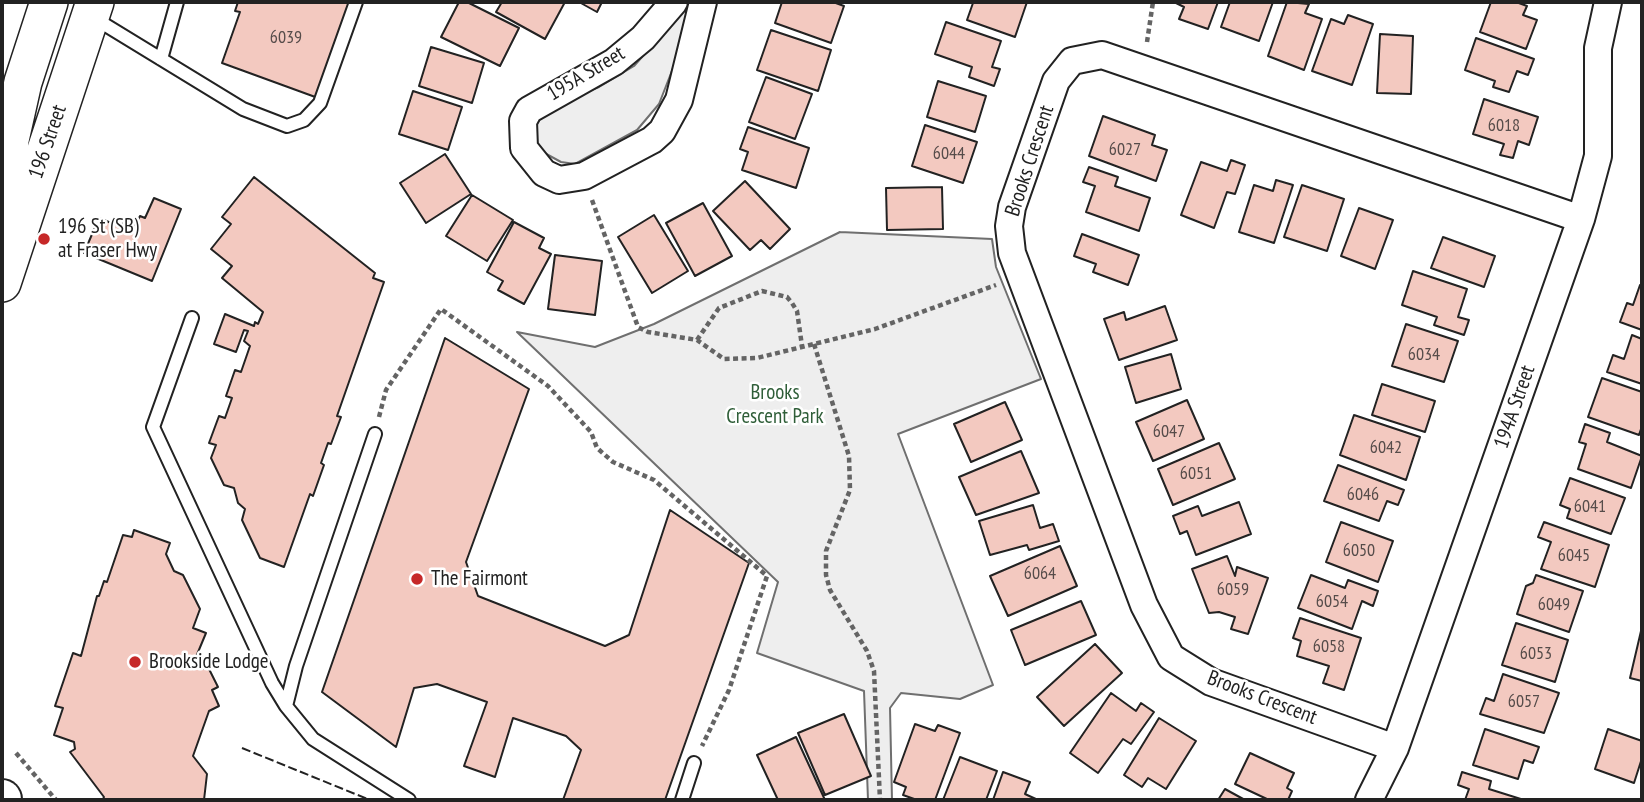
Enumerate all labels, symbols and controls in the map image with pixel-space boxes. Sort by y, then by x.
house number: 6039 [270,27,302,49]
street label: 195A Street [543,41,629,107]
street label: 196 Street [24,102,72,182]
street label: Brooks Crescent [1000,102,1060,220]
house number: 6018 [1488,115,1520,137]
house number: 6027 [1109,139,1141,161]
house number: 6044 [933,143,965,165]
place label: 196 St (SB) at Fraser Hwy [58,214,157,264]
marker: 196 St (SB) at Fraser Hwy [36,231,52,247]
house number: 6034 [1408,344,1440,366]
street label: 194A Street [1489,362,1541,452]
park label: Brooks Crescent Park [726,380,824,430]
house number: 6047 [1153,421,1185,443]
house number: 6042 [1370,437,1402,459]
house number: 6051 [1180,463,1212,485]
house number: 6046 [1347,484,1379,506]
house number: 6041 [1574,496,1606,518]
house number: 6050 [1343,540,1375,562]
house number: 6045 [1558,545,1590,567]
house number: 6064 [1024,563,1056,585]
place label: The Fairmont [431,566,528,592]
marker: The Fairmont [409,571,425,587]
house number: 6059 [1217,579,1249,601]
house number: 6054 [1316,591,1348,613]
house number: 6049 [1538,594,1570,616]
house number: 6058 [1313,636,1345,658]
house number: 6053 [1520,643,1552,665]
place label: Brookside Lodge [149,649,269,675]
marker: Brookside Lodge [127,654,143,670]
street label: Brooks Crescent [1204,666,1320,730]
house number: 6057 [1508,691,1540,713]

